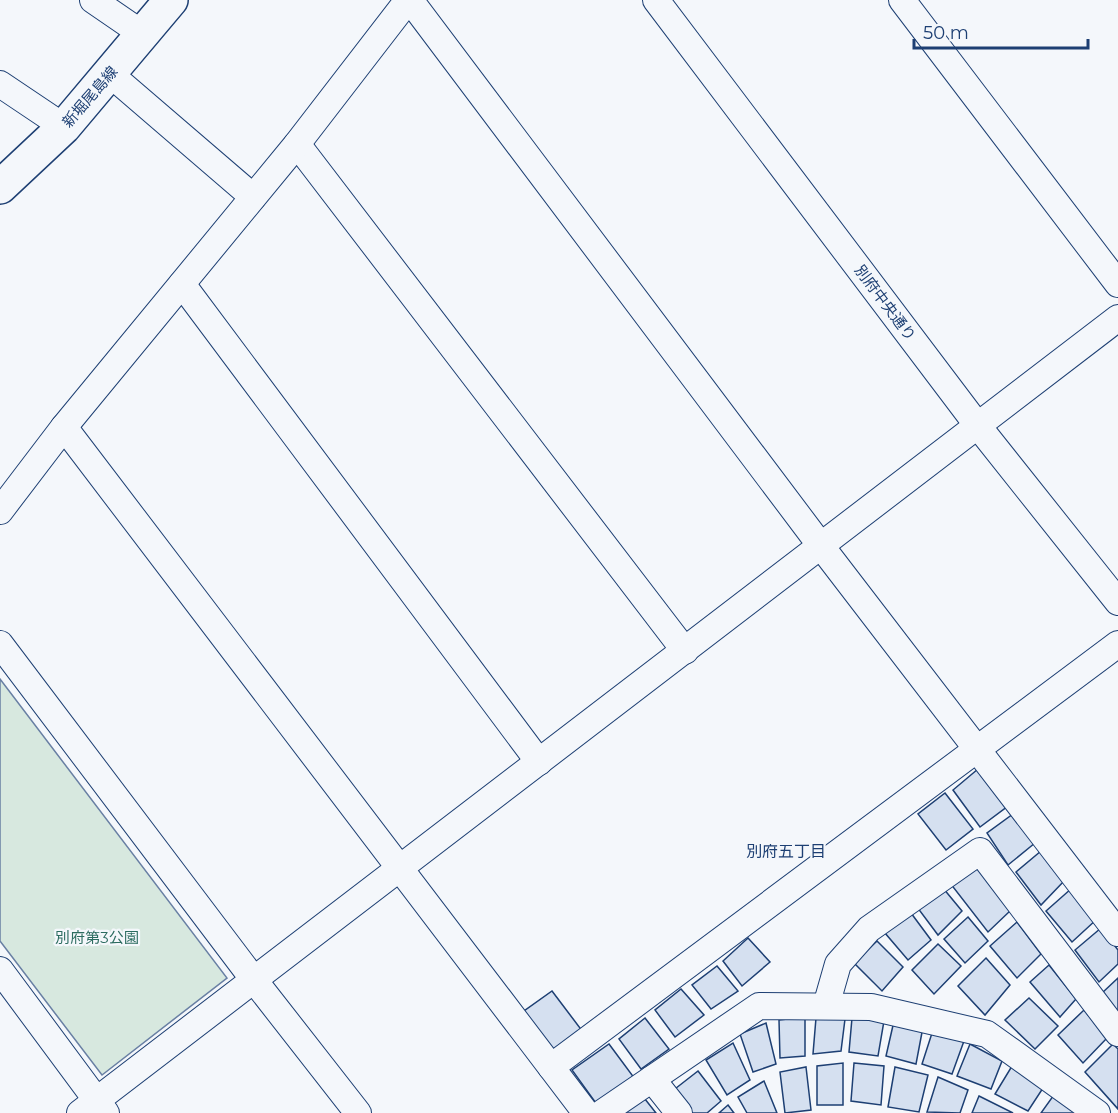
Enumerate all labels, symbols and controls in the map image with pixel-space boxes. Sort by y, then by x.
scale bar [914,12,1088,50]
text: 50 m [923,22,969,44]
street label: 新堀尾島線 [58,62,121,131]
street label: 別府中央通り [851,261,920,344]
district label: 別府五丁目 [746,842,826,861]
park label: 別府第3公園 [55,928,139,947]

